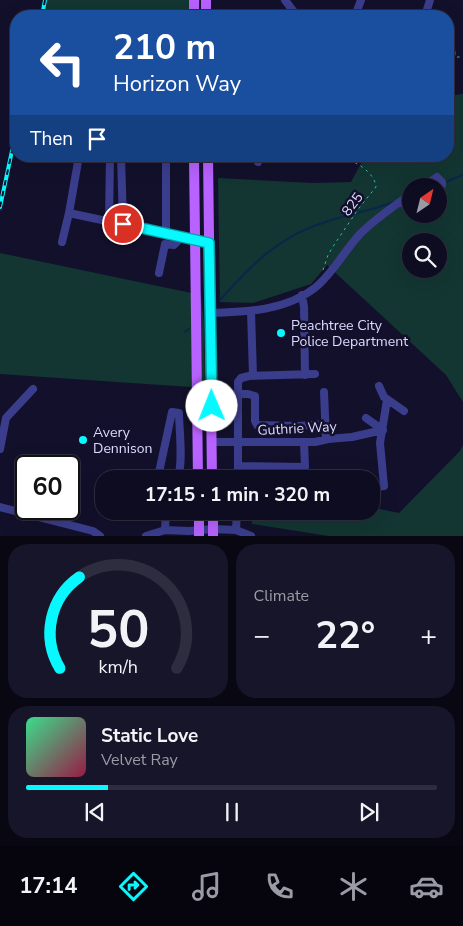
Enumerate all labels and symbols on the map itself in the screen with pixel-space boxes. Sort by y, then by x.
north arrow [402,178,448,222]
street label: 825 [337,189,368,220]
pin [102,203,144,245]
place label: Peachtree City Police Department [291,316,408,351]
marker: Peachtree City Police Department [275,327,287,339]
position arrow [185,379,237,431]
street label: Guthrie Way [257,417,338,440]
place label: Avery Dennison [93,423,152,458]
marker: Avery Dennison [77,434,89,446]
speed limit sign: 60 [15,455,80,520]

